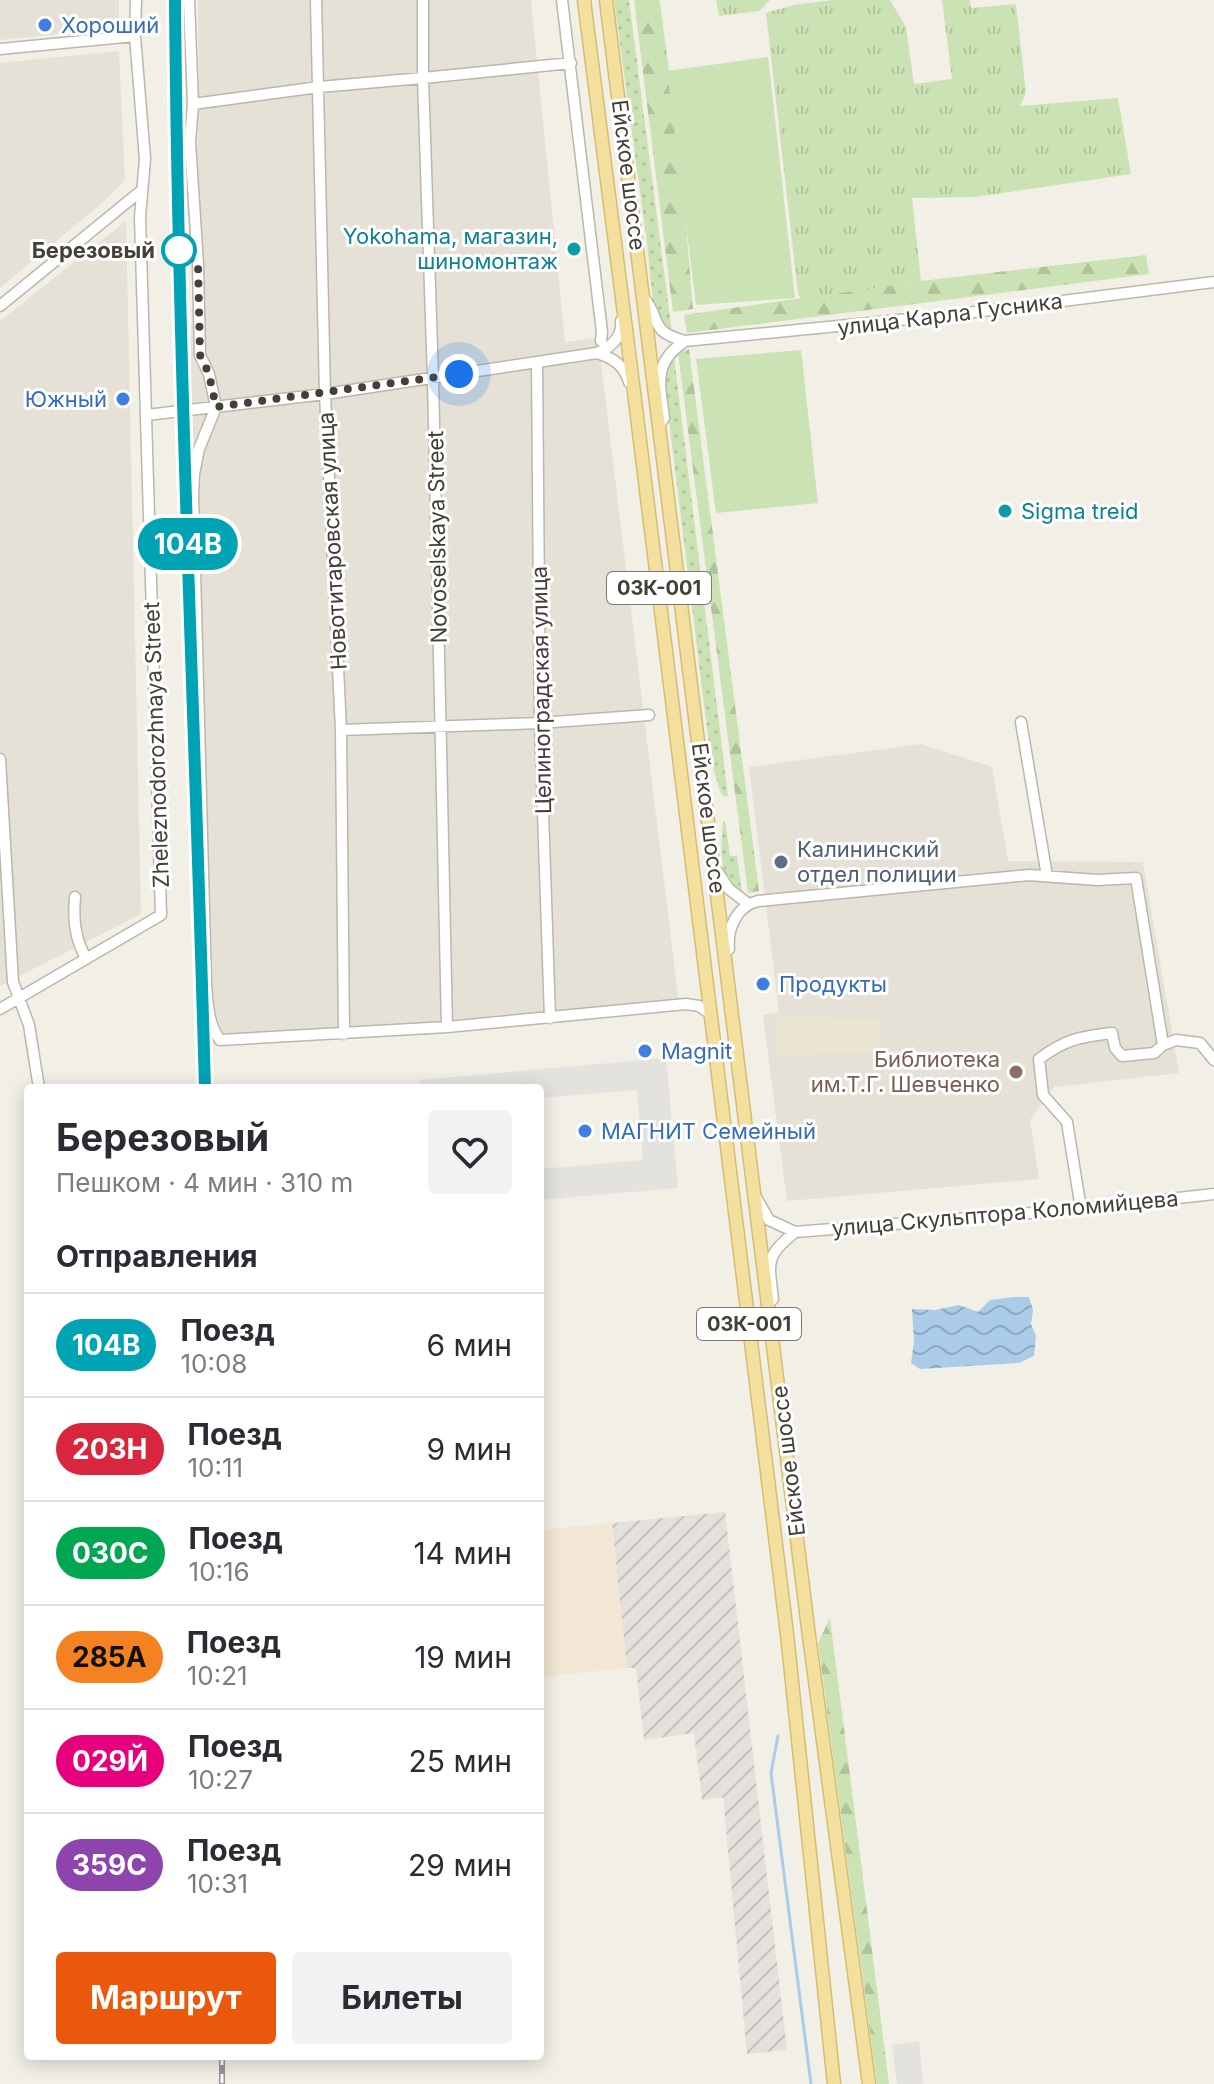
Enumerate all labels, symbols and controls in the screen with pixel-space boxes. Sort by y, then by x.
place label: Хороший [61,12,159,38]
marker: Хороший [36,16,54,34]
street label: Ейское шоссе [607,98,651,252]
place label: Yokohama, магазин, шиномонтаж [343,223,558,274]
marker: Березовый [162,233,196,267]
place label: Березовый [32,237,155,263]
marker: Yokohama, магазин, шиномонтаж [565,240,583,258]
street label: улица Карла Гусника [836,287,1064,341]
your location [439,354,479,394]
place label: Южный [25,386,107,412]
marker: Южный [114,390,132,408]
street label: Новотитаровская улица [312,411,352,671]
street label: Novoselskaya Street [422,430,452,644]
place label: Sigma treid [1021,498,1139,524]
marker: Sigma treid [996,502,1014,520]
line badge: 104В [132,518,244,570]
text: 104В [154,527,222,561]
street label: Целиноградская улица [526,566,556,814]
road number: 03К-001 [607,572,711,604]
street label: Zheleznodorozhnaya Street [138,601,174,889]
street label: Ейское шоссе [687,741,731,895]
place label: Калининский отдел полиции [797,836,957,887]
marker: Калининский отдел полиции [772,853,790,871]
place label: Продукты [779,971,887,997]
marker: Продукты [754,975,772,993]
place label: Magnit [661,1038,732,1064]
marker: Magnit [636,1042,654,1060]
place label: Библиотека им.Т.Г. Шевченко [811,1046,1000,1097]
marker: Библиотека им.Т.Г. Шевченко [1007,1063,1025,1081]
button: heart [428,1110,512,1194]
text: Березовый [56,1114,269,1160]
place label: МАГНИТ Семейный [601,1118,816,1144]
marker: МАГНИТ Семейный [576,1122,594,1140]
text: Пешком · 4 мин · 310 m [56,1167,353,1198]
street label: улица Скульптора Коломийцева [831,1185,1179,1241]
text: Отправления [56,1238,258,1274]
road number: 03К-001 [697,1308,801,1340]
text: Поезд [180,1312,275,1348]
text: 6 мин [426,1327,512,1363]
text: 104В [72,1328,140,1362]
text: 10:08 [180,1348,247,1379]
street label: Ейское шоссе [766,1384,810,1538]
text: Поезд [188,1416,282,1452]
text: 9 мин [426,1431,512,1467]
text: 203Н [72,1432,148,1466]
text: 10:11 [188,1452,243,1483]
text: Поезд [189,1520,283,1556]
text: 14 мин [413,1535,512,1571]
text: 030C [72,1536,149,1570]
text: 10:16 [189,1556,250,1587]
text: Поезд [187,1624,281,1660]
text: 19 мин [414,1639,512,1675]
text: 285А [72,1640,147,1674]
text: 10:21 [187,1660,248,1691]
text: Поезд [188,1728,282,1764]
text: 25 мин [408,1743,512,1779]
text: 029Й [72,1744,148,1778]
text: 10:27 [188,1764,253,1795]
text: Поезд [187,1832,281,1868]
text: 29 мин [408,1847,512,1883]
text: 359С [72,1848,147,1882]
text: 10:31 [187,1868,248,1899]
button: Маршрут [56,1952,276,2044]
button: Билеты [292,1952,512,2044]

